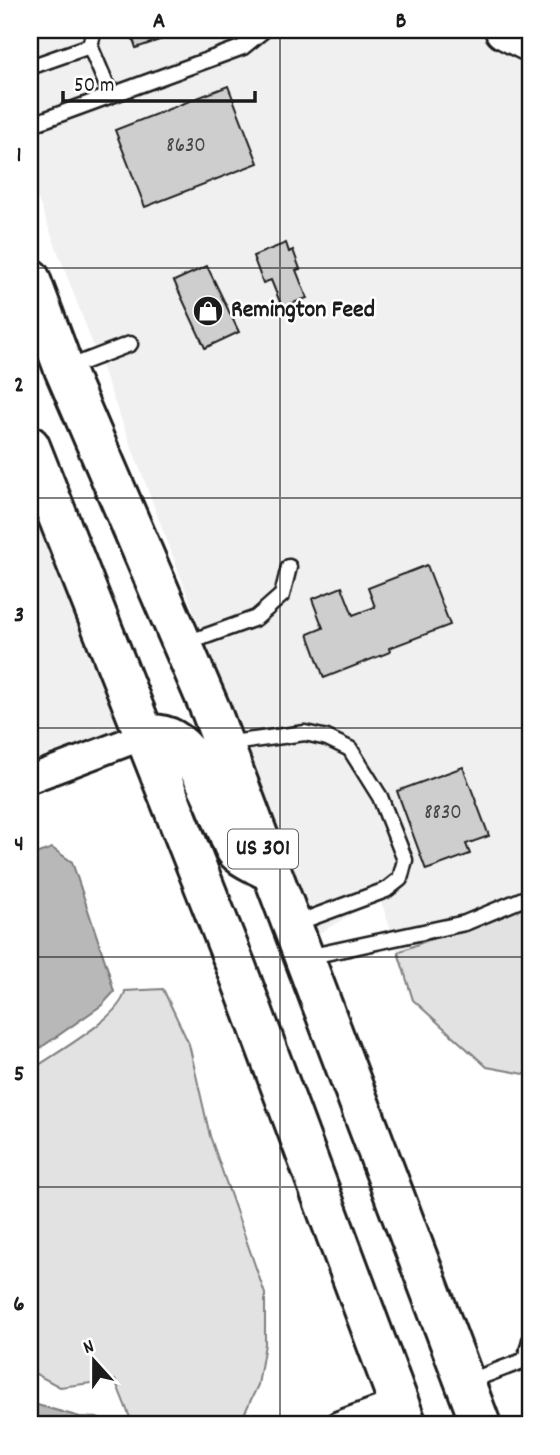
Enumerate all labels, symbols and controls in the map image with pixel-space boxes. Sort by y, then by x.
text: A [153,6,165,39]
text: B [396,6,407,39]
scale bar [63,60,256,104]
text: 50 m [74,72,114,102]
house number: 8630 [166,132,206,162]
text: 1 [16,140,22,173]
shop icon: Remington Feed [191,294,225,328]
place label: Remington Feed [231,294,375,328]
text: 2 [14,370,24,403]
text: 3 [14,600,24,633]
house number: 8830 [424,799,462,829]
text: 4 [14,829,24,862]
road number: US 301 [228,830,298,869]
text: 5 [14,1059,24,1092]
text: 6 [13,1289,25,1322]
north arrow [60,1326,130,1396]
text: N [80,1334,98,1363]

